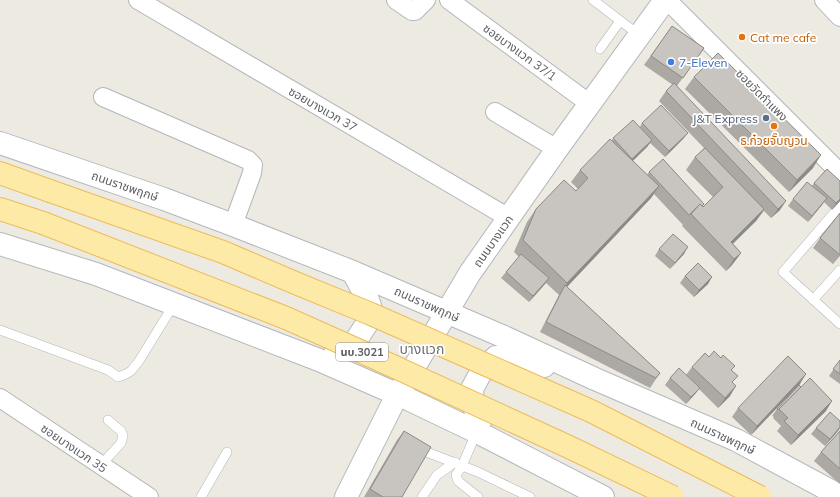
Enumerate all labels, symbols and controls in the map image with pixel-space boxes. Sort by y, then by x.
street label: ซอยบางแวก 37/1 [480,20,560,84]
place label: Cat me cafe [750,30,816,45]
marker: Cat me cafe [737,32,747,42]
place label: 7-Eleven [679,55,728,70]
marker: 7-Eleven [666,57,676,67]
street label: ซอยวัดกำแพง [733,66,791,124]
street label: ซอยบางแวก 37 [286,83,360,135]
place label: J&T Express [693,111,758,126]
marker: J&T Express [761,113,771,123]
marker: ธ.ก๋วยจั๊บญวน [769,121,779,131]
place label: ธ.ก๋วยจั๊บญวน [740,132,808,148]
street label: ถนนราชพฤกษ์ [90,168,161,205]
street label: ถนนบางแวก [470,212,516,270]
street label: ถนนราชพฤกษ์ [392,283,462,325]
district label: บางแวก [400,340,444,358]
road number: นบ.3021 [336,343,388,361]
street label: ถนนราชพฤกษ์ [688,414,758,458]
street label: ซอยบางแวก 35 [38,420,110,476]

